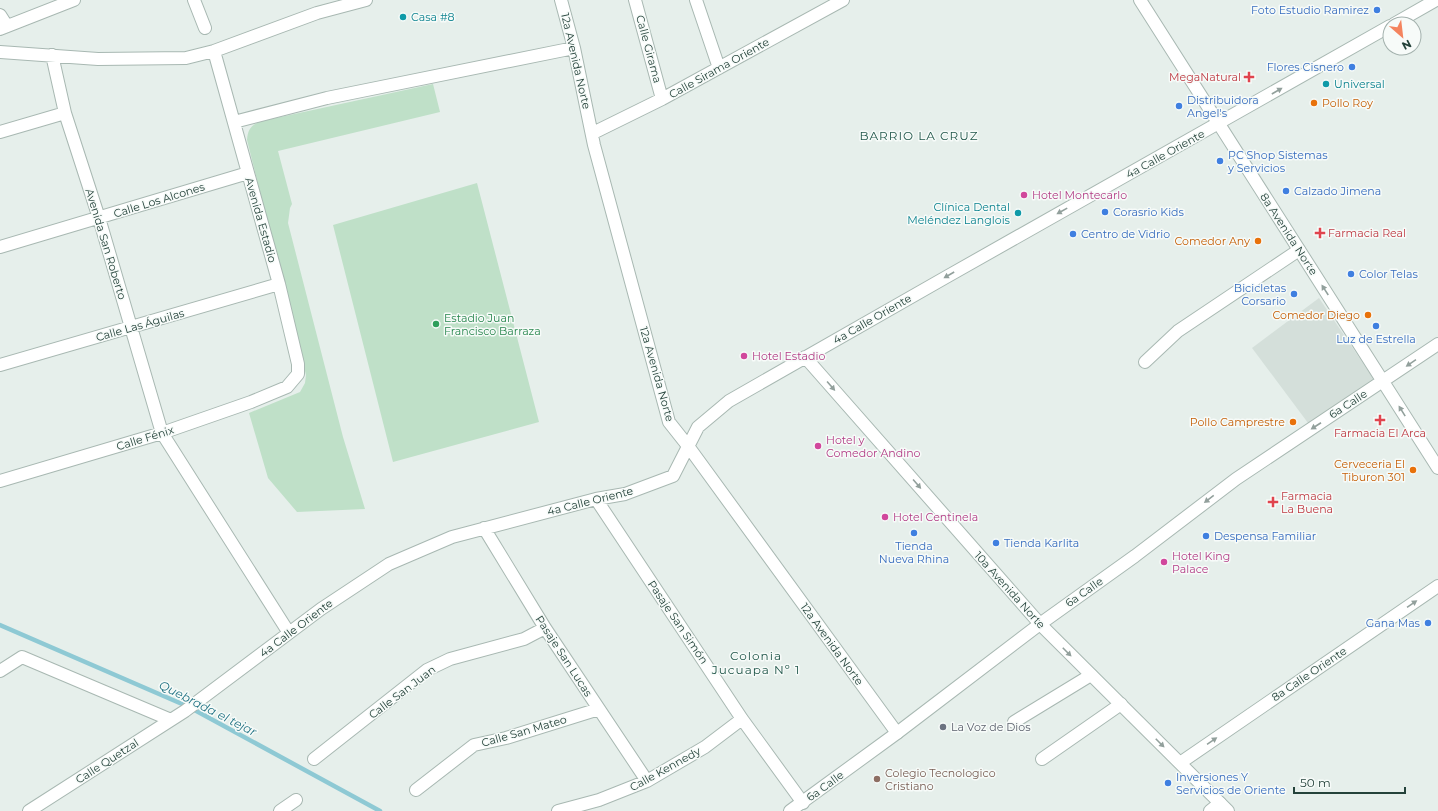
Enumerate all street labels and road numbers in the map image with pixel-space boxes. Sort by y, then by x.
street label: 12a Avenida Norte [558,12,594,111]
street label: Calle Girama [633,14,665,84]
street label: Calle Sirama Oriente [666,34,772,101]
street label: 4a Calle Oriente [1123,126,1207,181]
street label: Avenida Estadio [242,176,280,264]
street label: Calle Los Alcones [112,179,207,221]
street label: Avenida San Roberto [82,187,130,301]
street label: 8a Avenida Norte [1257,190,1321,278]
street label: 4a Calle Oriente [830,291,914,347]
street label: Calle Las Águilas [94,306,186,344]
street label: 12a Avenida Norte [637,325,677,423]
street label: 6a Calle [1326,386,1370,422]
street label: Calle Fénix [115,423,176,453]
street label: 4a Calle Oriente [546,483,635,518]
street label: 10a Avenida Norte [972,548,1049,632]
street label: 6a Calle [1062,574,1106,610]
street label: Pasaje San Simón [645,577,711,667]
street label: 4a Calle Oriente [257,596,336,660]
street label: 12a Avenida Norte [797,600,867,688]
street label: Pasaje San Lucas [533,613,596,700]
street label: 8a Calle Oriente [1269,644,1349,704]
street label: Calle San Juan [366,662,438,722]
street label: Calle San Mateo [480,712,568,750]
street label: Calle Quetzal [73,735,141,787]
street label: Calle Kennedy [627,744,703,794]
street label: 6a Calle [804,768,847,804]

